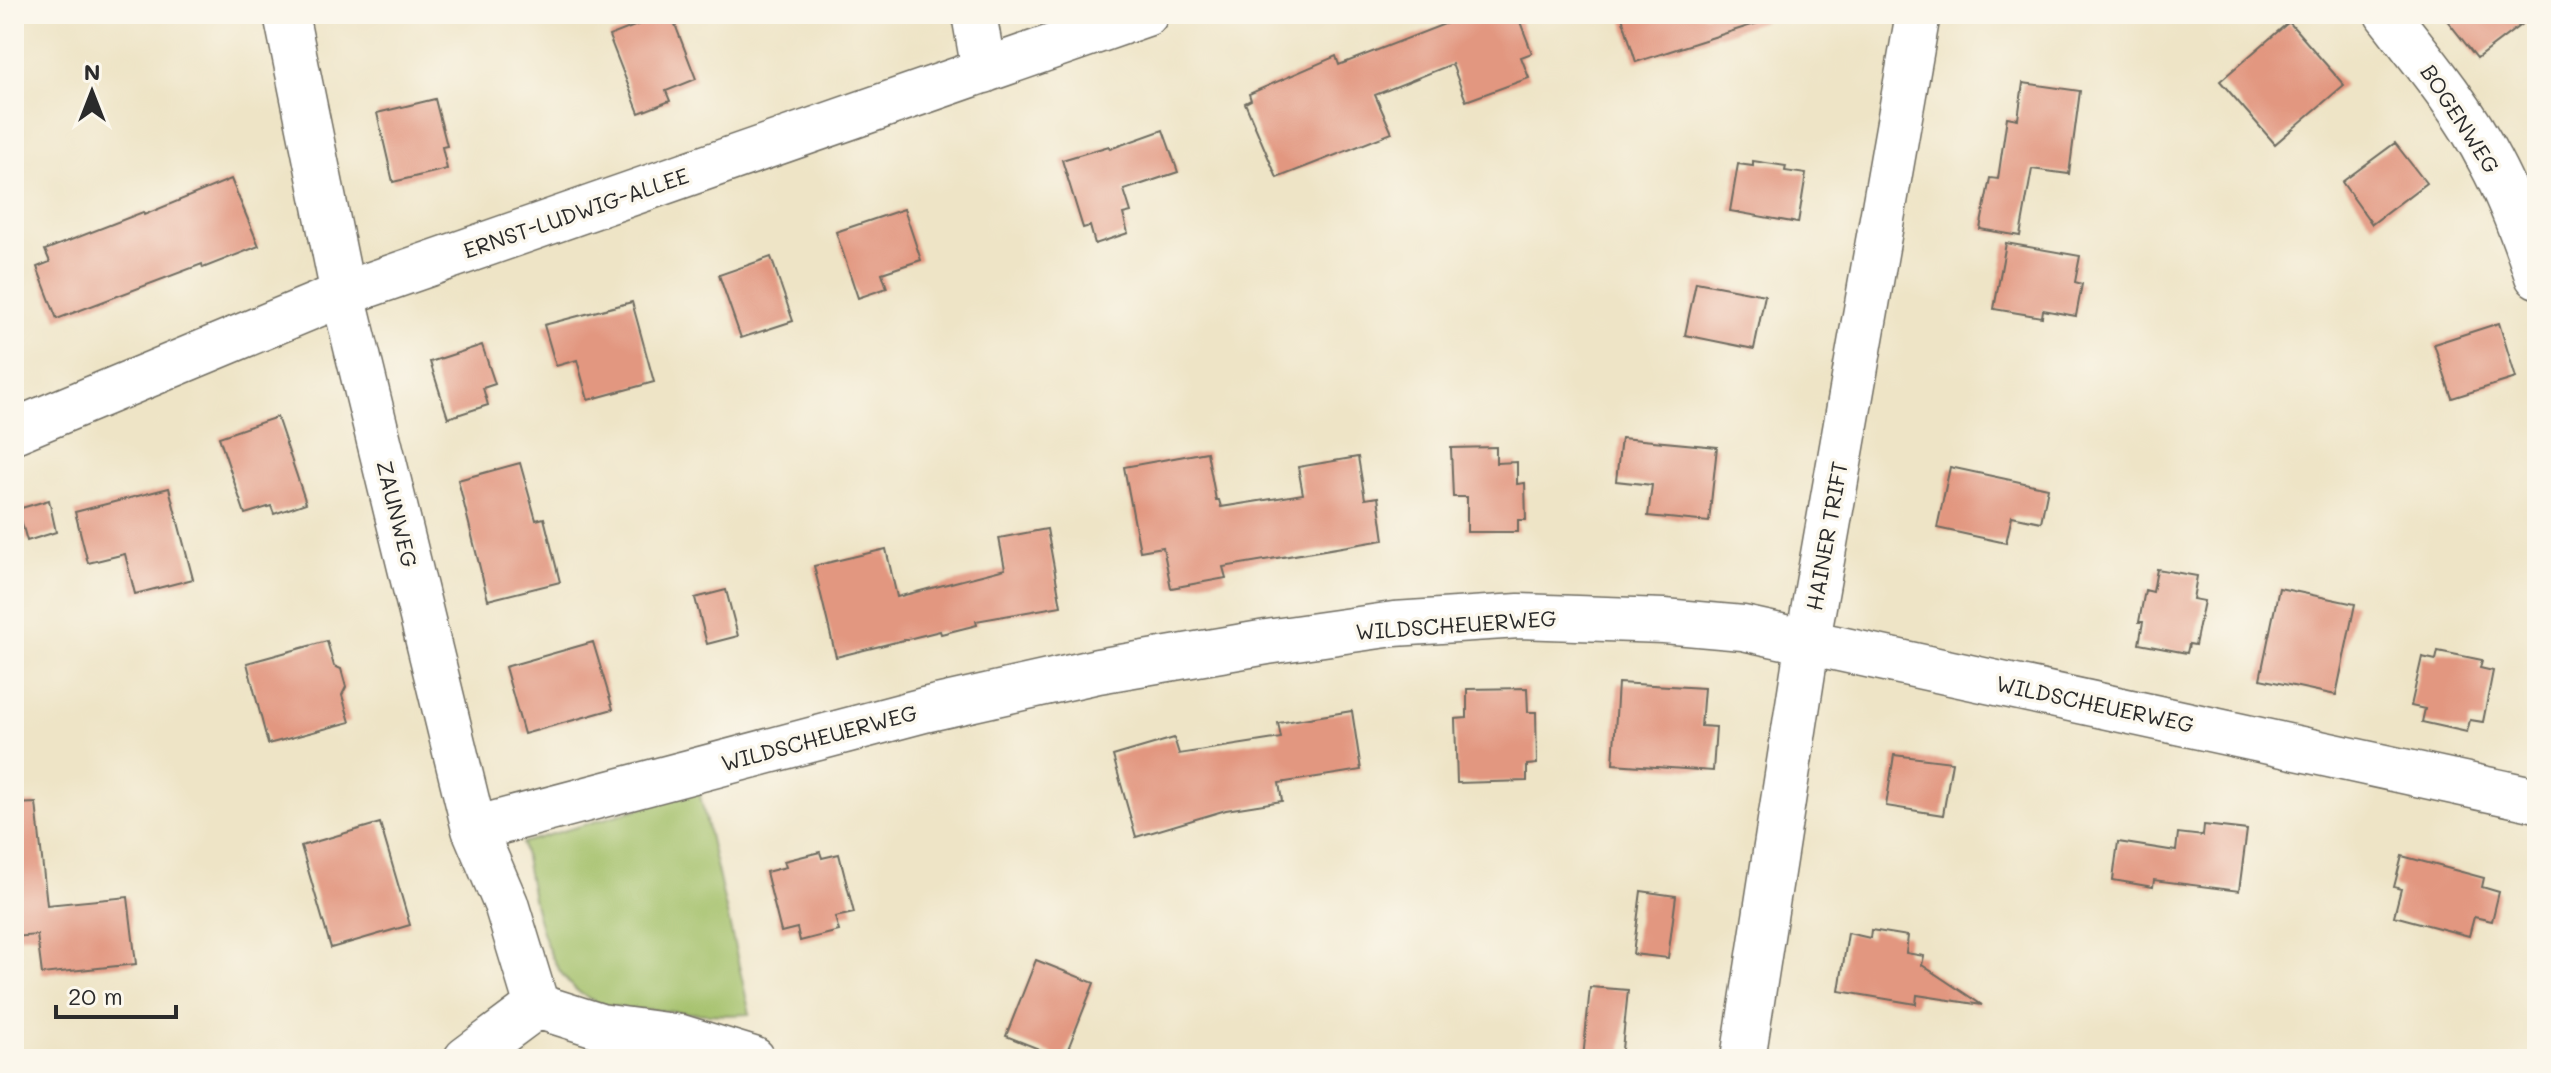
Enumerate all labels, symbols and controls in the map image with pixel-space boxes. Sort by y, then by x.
north arrow [52,52,132,132]
text: N [84,57,100,86]
street label: BOGENWEG [2414,59,2506,179]
street label: ERNST-LUDWIG-ALLEE [459,160,692,265]
street label: ZAUNWEG [370,457,425,570]
street label: HAINER TRIFT [1799,459,1854,613]
street label: WILDSCHEUERWEG [1354,603,1558,646]
street label: WILDSCHEUERWEG [1993,668,2197,739]
street label: WILDSCHEUERWEG [718,697,920,778]
scale bar [56,969,176,1019]
text: 20 m [68,980,123,1011]

